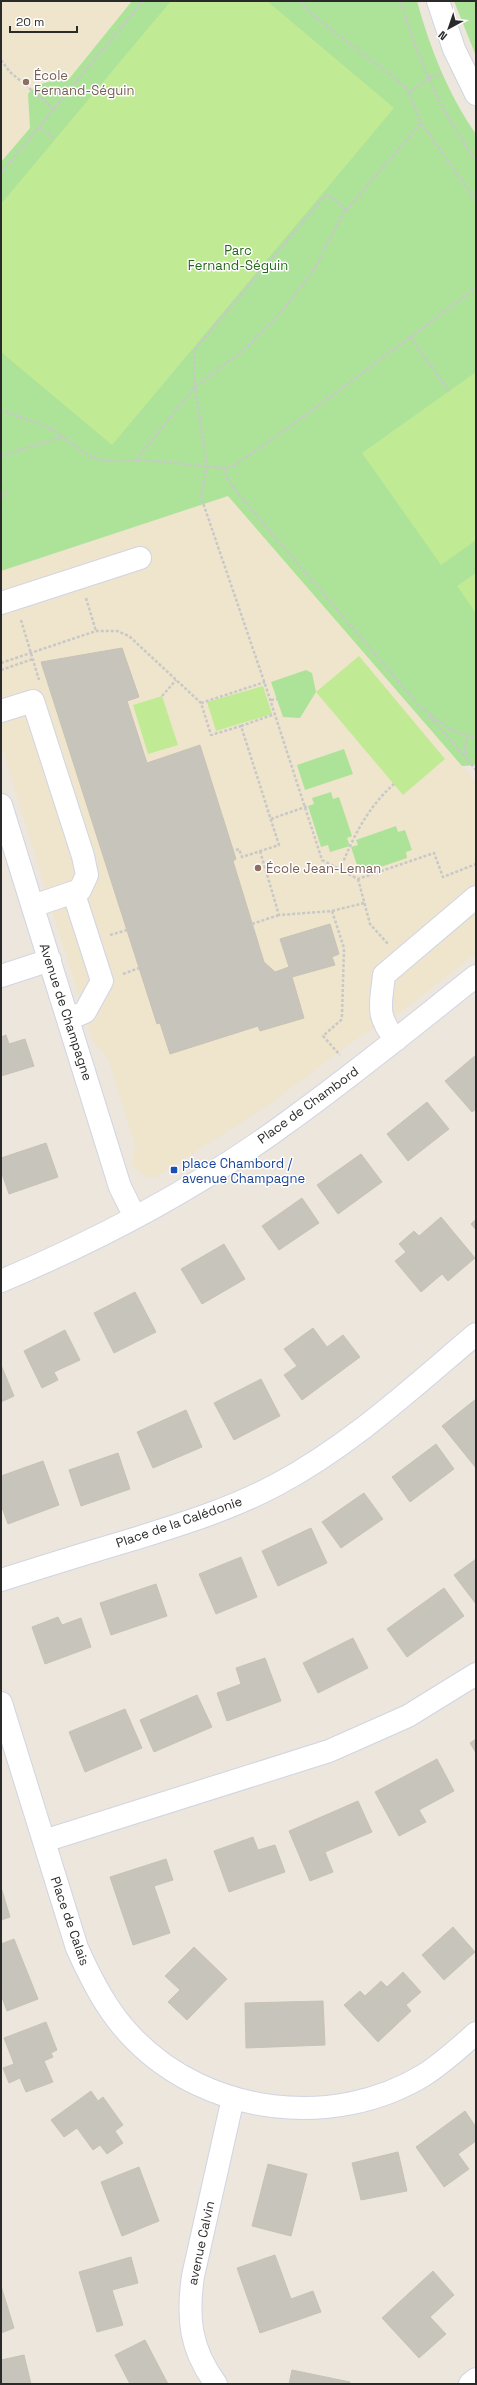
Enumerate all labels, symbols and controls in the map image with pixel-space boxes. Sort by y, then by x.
scale bar [10,8,77,34]
north arrow [429,8,469,48]
text: 20 m [16,14,44,30]
text: N [435,28,450,43]
place label: École Fernand-Séguin [34,67,134,99]
marker: École Fernand-Séguin [21,77,31,87]
park label: Parc Fernand-Séguin [188,242,288,274]
place label: École Jean-Leman [266,860,381,877]
marker: École Jean-Leman [253,863,263,873]
street label: Avenue de Champagne [36,941,96,1083]
street label: Place de Chambord [254,1063,362,1147]
place label: place Chambord / avenue Champagne [182,1155,305,1187]
marker: place Chambord / avenue Champagne [169,1165,179,1175]
street label: Place de la Calédonie [114,1492,244,1552]
street label: Place de Calais [47,1874,93,1968]
street label: avenue Calvin [184,2199,218,2287]

